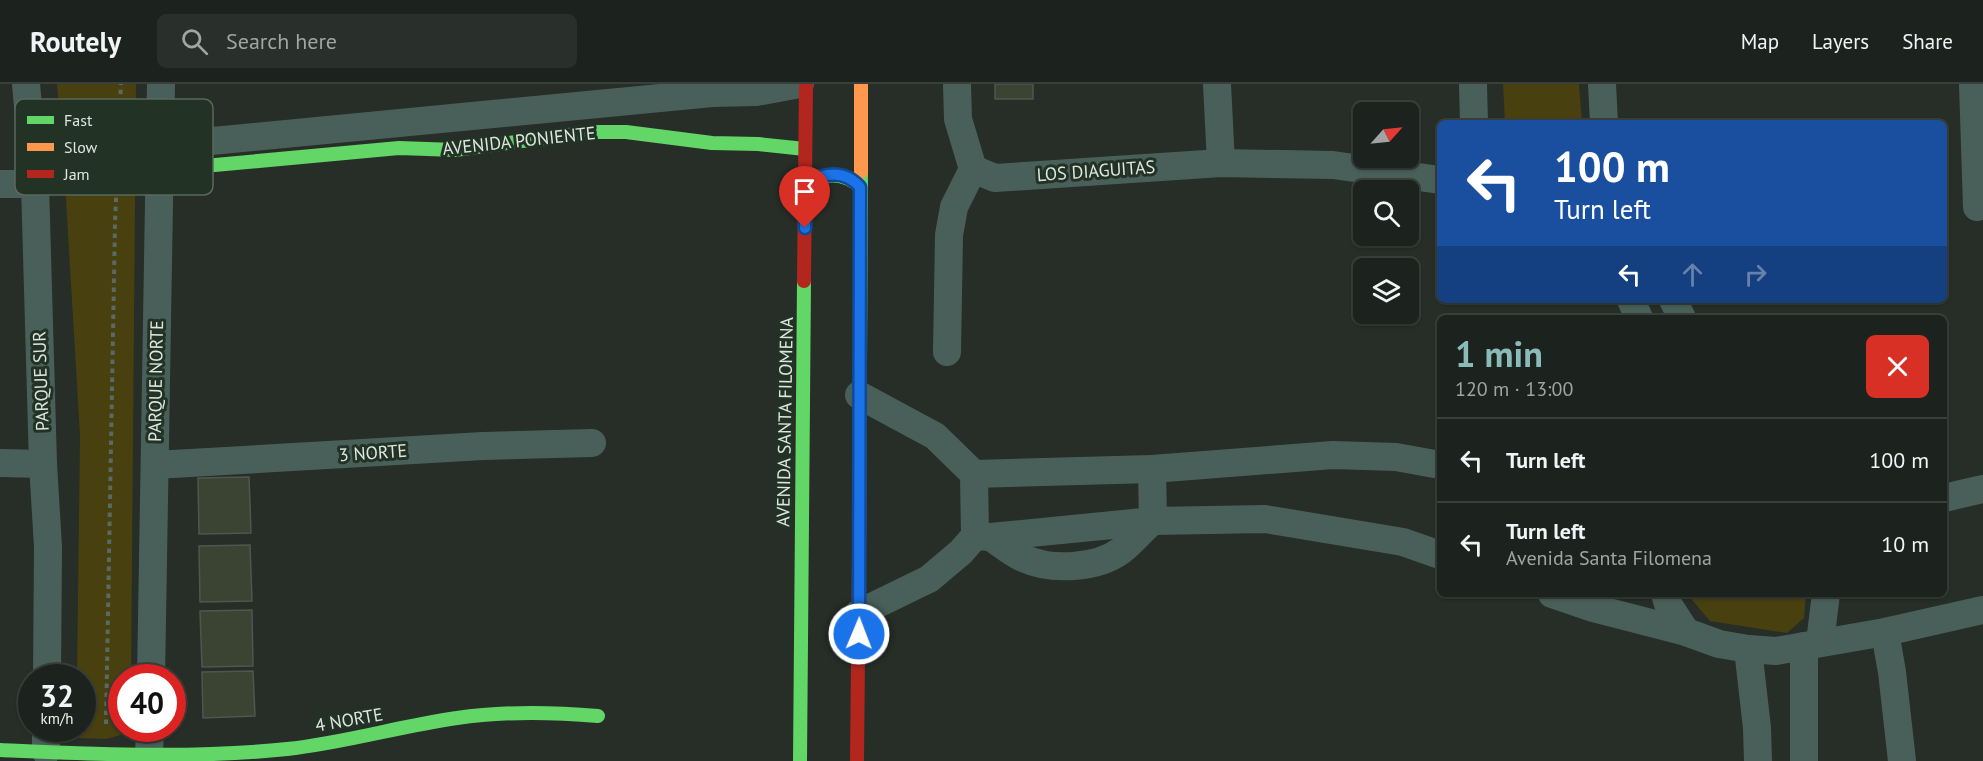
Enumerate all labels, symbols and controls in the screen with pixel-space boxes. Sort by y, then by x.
search box [157,14,577,68]
text: Routely [30,23,121,60]
icon: search [178,25,211,58]
text: Search here [226,27,337,55]
text: Map [1741,28,1779,55]
text: Layers [1812,28,1869,55]
text: Share [1902,28,1953,55]
legend [15,99,213,195]
north arrow [1353,102,1419,168]
map controls [1353,102,1419,324]
text: Fast [64,110,93,130]
street label: AVENIDA PONIENTE [441,121,597,160]
text: Slow [64,137,98,157]
text: 100 m [1554,139,1670,194]
icon: left [1455,144,1533,222]
street label: LOS DIAGUITAS [1036,155,1156,186]
text: Jam [63,164,90,184]
pin [779,166,830,228]
icon: arrive [788,175,821,208]
button: search [1353,180,1419,246]
text: Turn left [1554,192,1651,226]
button: layers [1353,258,1419,324]
icon: left [1613,258,1646,291]
icon: ahead [1676,258,1709,291]
icon: right [1739,258,1772,291]
street label: AVENIDA SANTA FILOMENA [771,316,798,527]
street label: PARQUE NORTE [143,320,168,442]
street label: PARQUE SUR [27,330,54,431]
text: 1 min [1455,330,1543,377]
button: close [1866,335,1929,398]
text: 120 m · 13:00 [1455,376,1573,402]
street label: 3 NORTE [338,439,408,466]
icon: left [1455,444,1488,477]
text: Turn left [1506,446,1586,474]
text: 100 m [1869,446,1929,474]
text: Turn left [1506,517,1586,545]
icon: left [1455,528,1488,561]
text: 10 m [1881,530,1929,558]
text: Avenida Santa Filomena [1506,545,1712,571]
position arrow [827,602,891,666]
speed limit sign: 40 [108,664,186,742]
text: 32 [40,676,74,715]
street label: 4 NORTE [313,702,385,737]
text: km/h [41,709,73,728]

